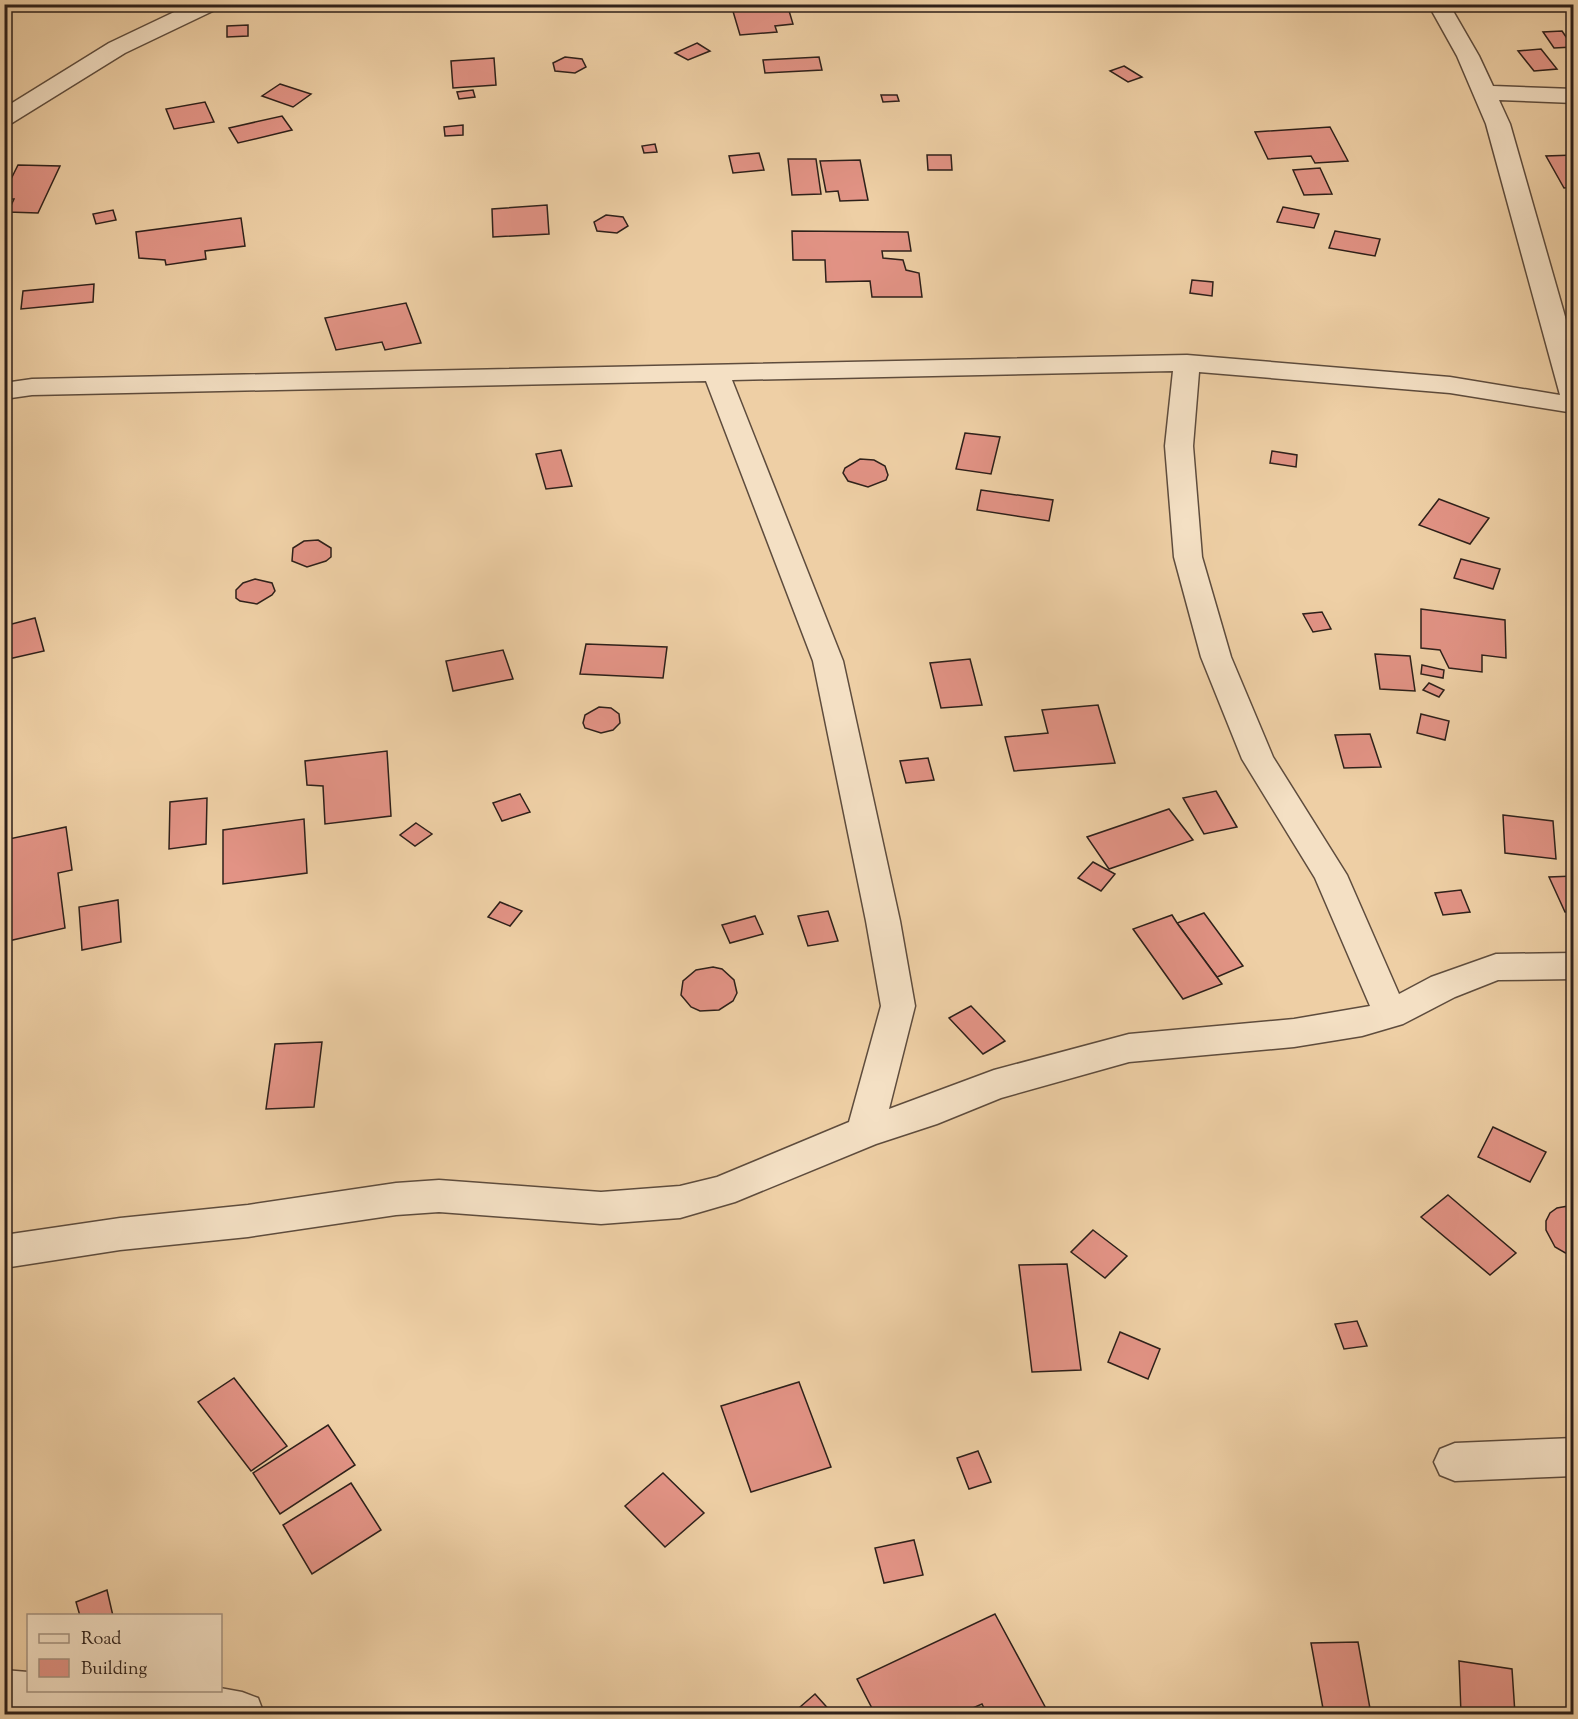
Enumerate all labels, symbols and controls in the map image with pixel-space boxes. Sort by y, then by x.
legend [27,1614,222,1692]
text: Road [81,1627,121,1653]
text: Building [81,1657,147,1683]

